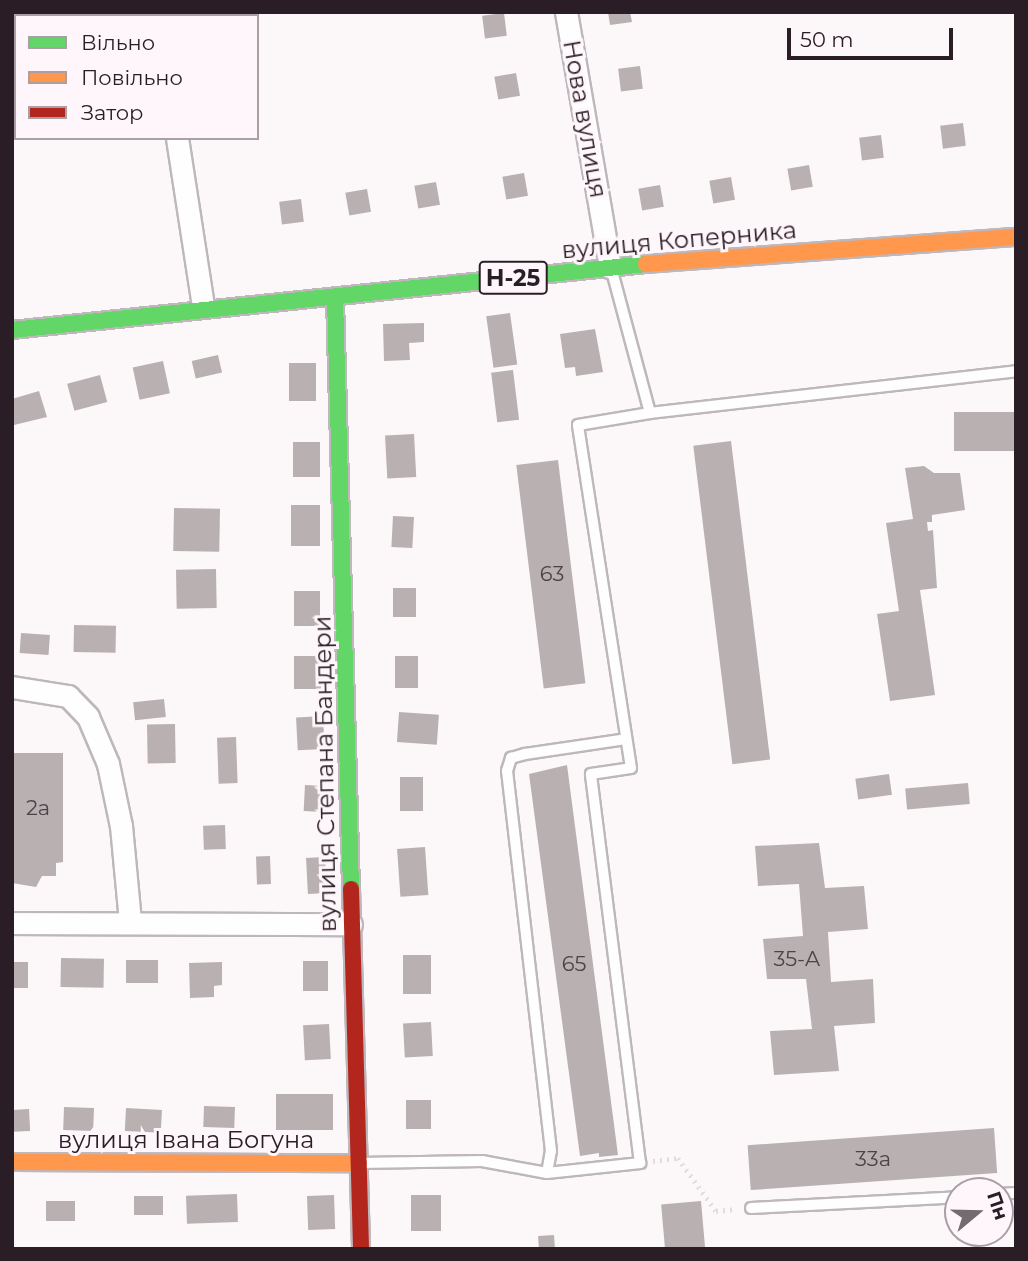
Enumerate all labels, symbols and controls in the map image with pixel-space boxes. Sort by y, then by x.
legend [14,14,259,140]
scale bar [790,14,956,58]
text: 50 m [800,27,854,52]
text: Вільно [81,30,155,55]
street label: Нова вулиця [557,38,613,200]
text: Повільно [81,65,183,90]
text: Затор [81,100,143,125]
street label: вулиця Коперника [560,215,798,265]
road number: Н-25 [478,258,548,298]
house number: 63 [540,561,564,587]
street label: вулиця Степана Бандери [308,616,342,932]
house number: 2а [26,795,50,821]
house number: 35-А [774,946,820,972]
house number: 65 [562,951,586,977]
street label: вулиця Івана Богуна [58,1126,314,1154]
house number: 33а [855,1146,891,1172]
north arrow [944,1177,1014,1247]
text: Пн [982,1188,1013,1223]

